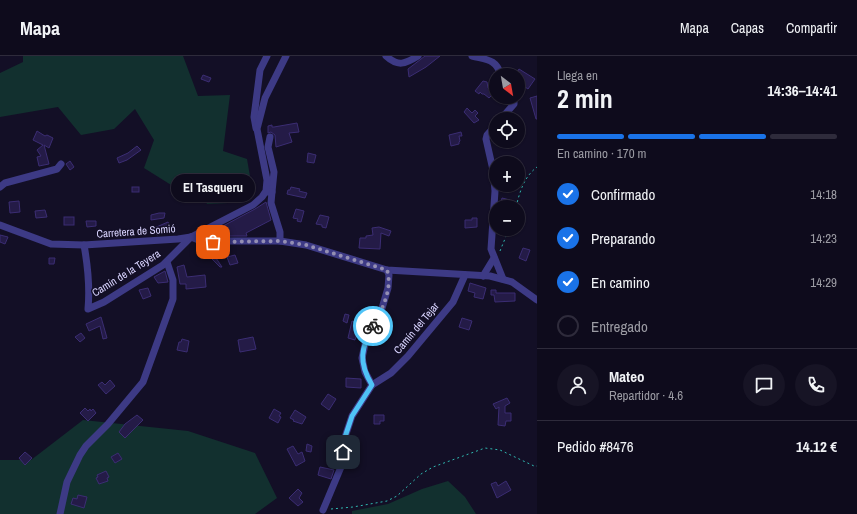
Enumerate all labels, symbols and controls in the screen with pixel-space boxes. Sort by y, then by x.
text: Mapa [20,15,60,41]
text: Mapa [680,19,709,37]
text: Capas [731,19,764,37]
text: Compartir [786,19,837,37]
text: Llega en [557,67,598,84]
north arrow [489,68,525,104]
map controls [489,68,525,236]
text: 14:36–14:41 [767,80,837,101]
text: 2 min [557,81,613,116]
button: locate [489,112,525,148]
text: En camino · 170 m [557,145,646,162]
button: + [489,156,525,192]
callout: El Tasqueru [171,174,255,202]
text: El Tasqueru [183,179,243,196]
icon: check [557,183,579,205]
text: Confirmado [591,184,655,205]
text: 14:18 [810,186,837,203]
button: − [489,200,525,236]
street label: Carretera de Somió [96,221,176,241]
pin [196,225,230,259]
icon: check [557,227,579,249]
text: Preparando [591,228,655,249]
text: 14:23 [810,230,837,247]
icon: bag [202,231,224,253]
street label: Camín de la Teyera [89,246,163,300]
icon: check [557,271,579,293]
text: En camino [591,272,650,293]
text: 14:29 [810,274,837,291]
street label: Camín del Tejar [390,299,442,357]
courier [353,306,393,346]
icon: bike [362,315,384,337]
text: Entregado [591,316,648,337]
button: person [557,364,599,406]
button: chat [743,364,785,406]
button: phone [795,364,837,406]
text: Mateo [609,366,645,387]
text: Repartidor · 4.6 [609,387,683,404]
pin [326,435,360,469]
text: Pedido #8476 [557,436,634,457]
text: 14.12 € [796,436,837,457]
icon: home [332,441,354,463]

